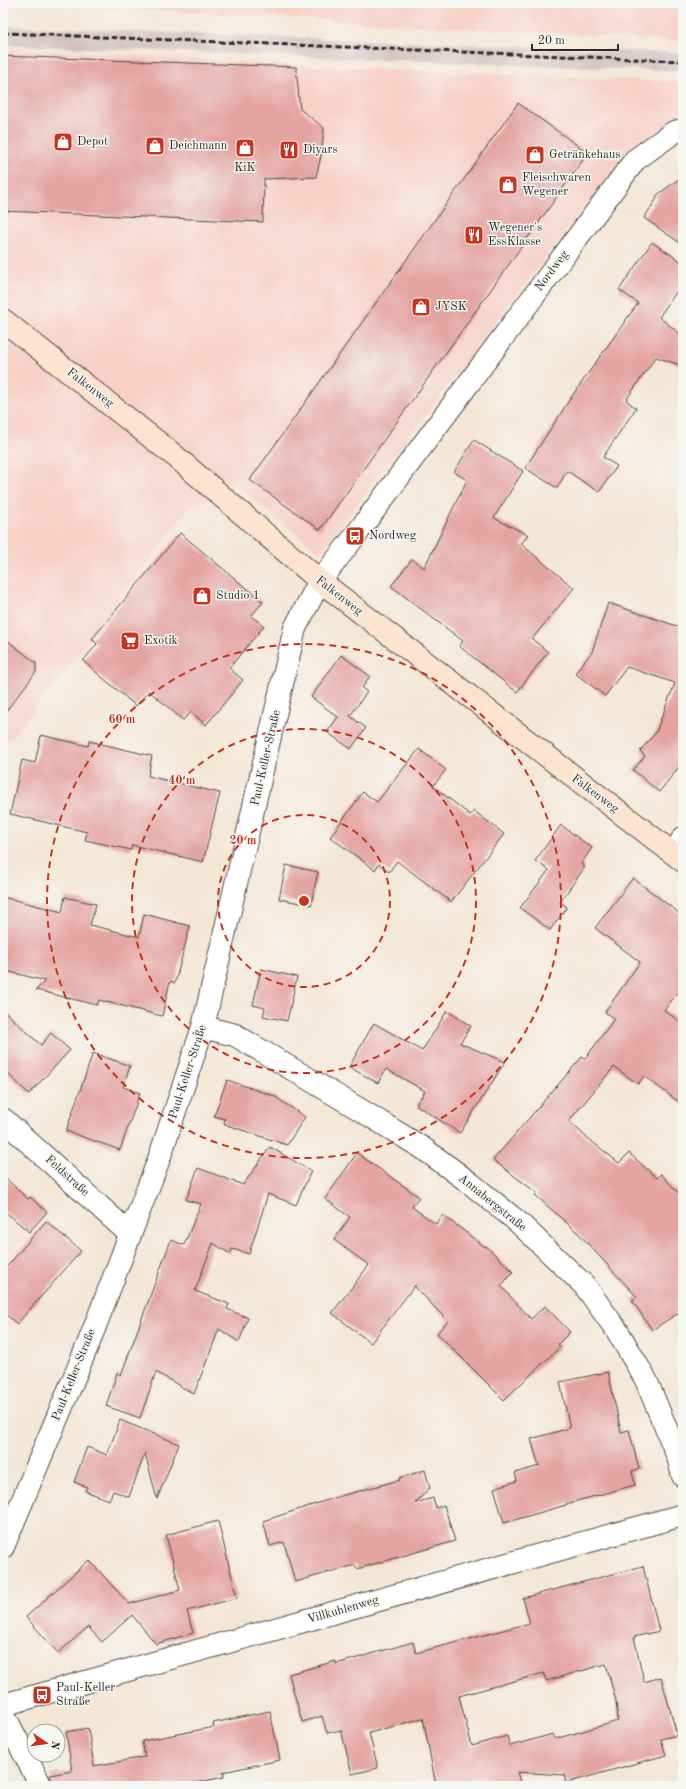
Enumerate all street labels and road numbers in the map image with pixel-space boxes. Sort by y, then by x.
street label: Nordweg [533,248,571,293]
street label: Falkenweg [64,366,116,410]
street label: Falkenweg [313,574,365,618]
street label: Paul-Keller-Straße [249,708,283,807]
street label: Falkenweg [569,773,621,816]
street label: Paul-Keller-Straße [167,1023,209,1120]
street label: Feldstraße [43,1153,92,1199]
street label: Annabergstraße [456,1172,528,1234]
street label: Paul-Keller-Straße [50,1327,98,1423]
street label: Villkuhlenweg [306,1594,381,1626]

